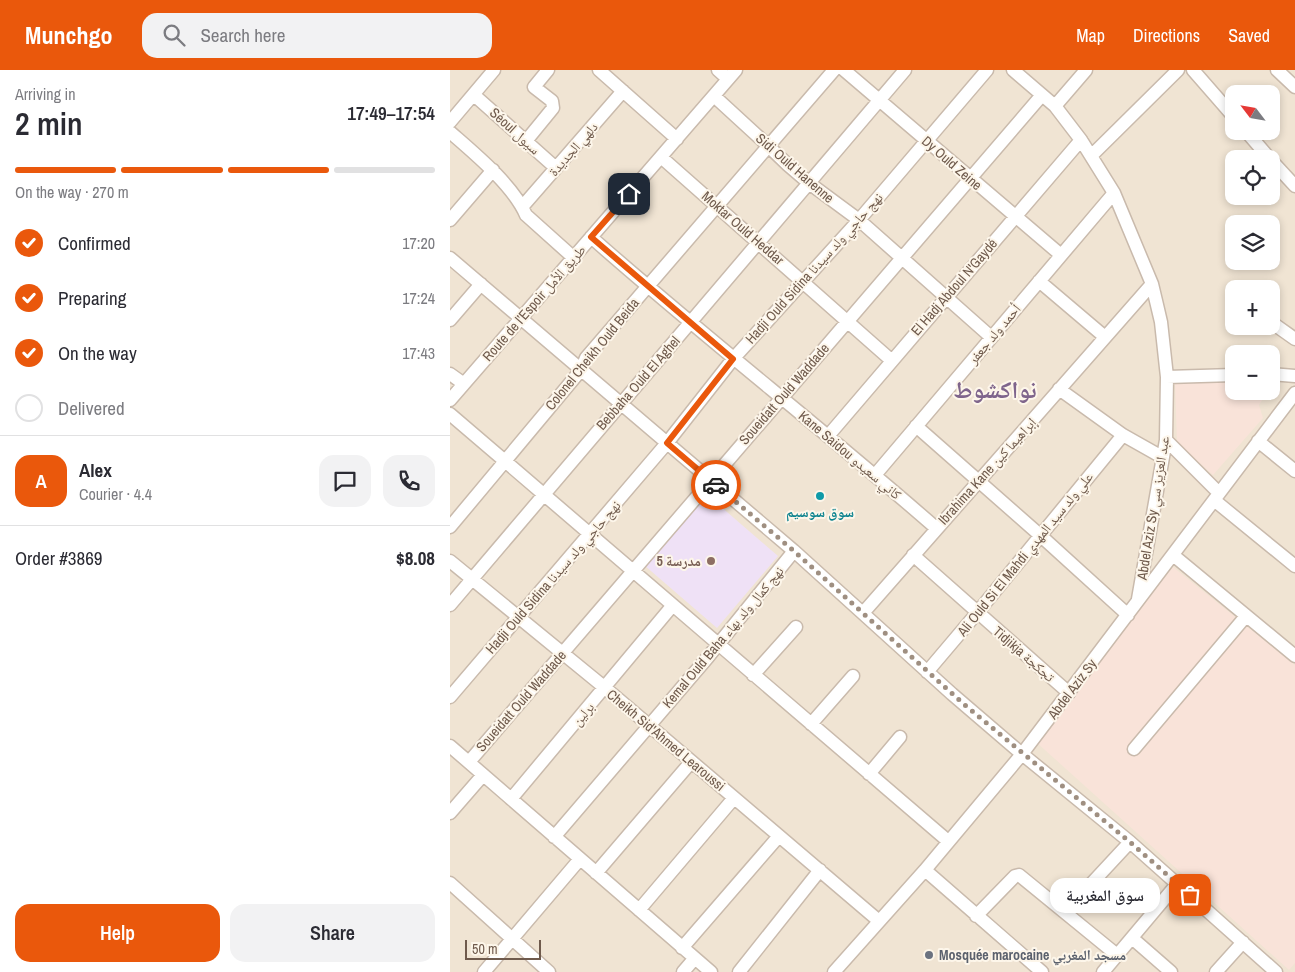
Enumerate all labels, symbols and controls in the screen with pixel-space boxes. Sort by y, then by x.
search box [142,13,492,58]
text: Munchgo [25,19,112,51]
icon: search [160,21,188,49]
text: Search here [200,22,285,48]
text: Map [1076,23,1105,48]
text: Directions [1133,23,1200,48]
text: Saved [1228,23,1270,48]
text: Arriving in [15,83,76,105]
north arrow [1225,85,1280,140]
map controls [1225,85,1280,400]
text: 17:49–17:54 [347,100,435,126]
text: 2 min [15,102,83,145]
street label: Séoul سيول [486,104,544,158]
street label: دلهي الجديدة [544,118,604,182]
street label: Sidi Ould Hanenne [752,129,838,207]
street label: Dy Ould Zeine [918,132,986,194]
button: locate [1225,150,1280,205]
pin [608,173,650,215]
icon: home [615,180,643,208]
text: On the way · 270 m [15,181,129,203]
street label: Moktar Ould Heddar [698,187,788,269]
street label: Hadji Ould Sidina نهج حاجي ولد سيدنا [741,189,889,349]
button: layers [1225,215,1280,270]
icon: check [15,229,43,257]
text: Confirmed [58,230,131,256]
text: 17:20 [402,232,435,254]
street label: El Hadj Abdoul N'Gaydé [907,235,1001,339]
street label: Route de l’Espoir طريق الأمل [479,241,590,366]
button: + [1225,280,1280,335]
icon: check [15,284,43,312]
text: Preparing [58,285,126,311]
text: 17:24 [402,287,435,309]
street label: Colonel Cheikh Ould Beida [541,294,643,414]
street label: أحمد ولد جعفر [963,300,1024,368]
street label: Bebbaha Ould El Aghel [592,332,684,434]
icon: check [15,339,43,367]
text: On the way [58,340,137,366]
street label: Soueidatt Ould Waddade [735,340,833,448]
text: 17:43 [402,342,435,364]
button: − [1225,345,1280,400]
district label: نواكشوط [953,373,1037,405]
text: Delivered [58,395,125,421]
street label: Kane Saidou كاني سعيدو [793,407,905,505]
street label: Ibrahima Kane إبراهيما كين [934,414,1040,529]
street label: Abdel Aziz Sy عبد العزيز سي [1133,435,1176,583]
button: chat [319,455,371,507]
button: phone [383,455,435,507]
text: Alex [79,457,112,483]
courier [691,460,741,510]
text: A [35,468,47,494]
street label: Ali Ould Si El Mahdi علي ولد سيد المهدي [953,468,1099,642]
icon: car [702,471,730,499]
text: Courier · 4.4 [79,483,152,505]
marker: سوق سوسيم [814,490,826,502]
street label: Hadji Ould Sidina نهج حاجي ولد سيدنا [481,497,627,659]
place label: سوق سوسيم [786,503,854,522]
text: Order #3869 [15,545,102,571]
text: $8.08 [396,545,435,571]
place label: مدرسة 5 [656,552,701,570]
marker: مدرسة 5 [705,555,717,567]
street label: Kemal Ould Baha نهج كمال ولد بهاء [658,562,789,712]
street label: Tidjikja تجكجة [989,622,1059,686]
street label: Soueidatt Ould Waddade [472,647,570,755]
street label: Abdel Aziz Sy [1043,655,1101,724]
street label: Cheikh Sid'Ahmed Learoussi [603,685,729,795]
street label: برلين [568,698,598,730]
pin [1169,874,1211,916]
callout: سوق المغربية [1050,878,1160,912]
icon: bag [1176,881,1204,909]
text: سوق المغربية [1066,884,1144,906]
button: Help [15,904,220,962]
button: Share [230,904,435,962]
scale bar [465,937,541,960]
text: 50 m [472,940,498,958]
place label: Mosquée marocaine مسجد المغربي [939,946,1126,966]
marker: Mosquée marocaine مسجد المغربي [923,949,935,961]

